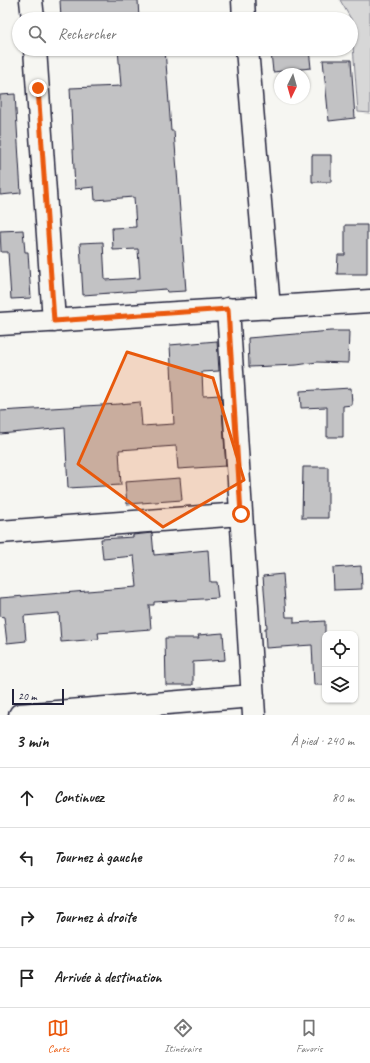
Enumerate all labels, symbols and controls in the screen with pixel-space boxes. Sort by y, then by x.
search box [12,12,358,56]
icon: search [26,23,48,45]
text: Rechercher [58,25,116,44]
north arrow [274,68,310,104]
route end [29,79,47,97]
route start [232,505,250,523]
map controls [322,631,358,703]
button: locate [322,631,358,667]
button: layers [322,667,358,703]
scale bar [12,687,64,706]
text: 20 m [18,689,37,703]
text: 3 min [16,731,49,752]
text: À pied · 240 m [291,733,354,749]
icon: ahead [16,787,38,809]
text: Continuez [54,788,104,807]
text: 80 m [332,790,354,806]
icon: left [16,847,38,869]
text: Tournez à gauche [54,848,141,867]
text: 70 m [332,850,354,866]
icon: right [16,907,38,929]
text: Tournez à droite [54,908,136,927]
text: 90 m [332,910,354,926]
icon: arrive [16,967,38,989]
text: Arrivée à destination [54,968,162,987]
tab: Carte [47,1017,69,1055]
tab: Itinéraire [164,1017,201,1055]
tab: Favoris [296,1017,323,1055]

